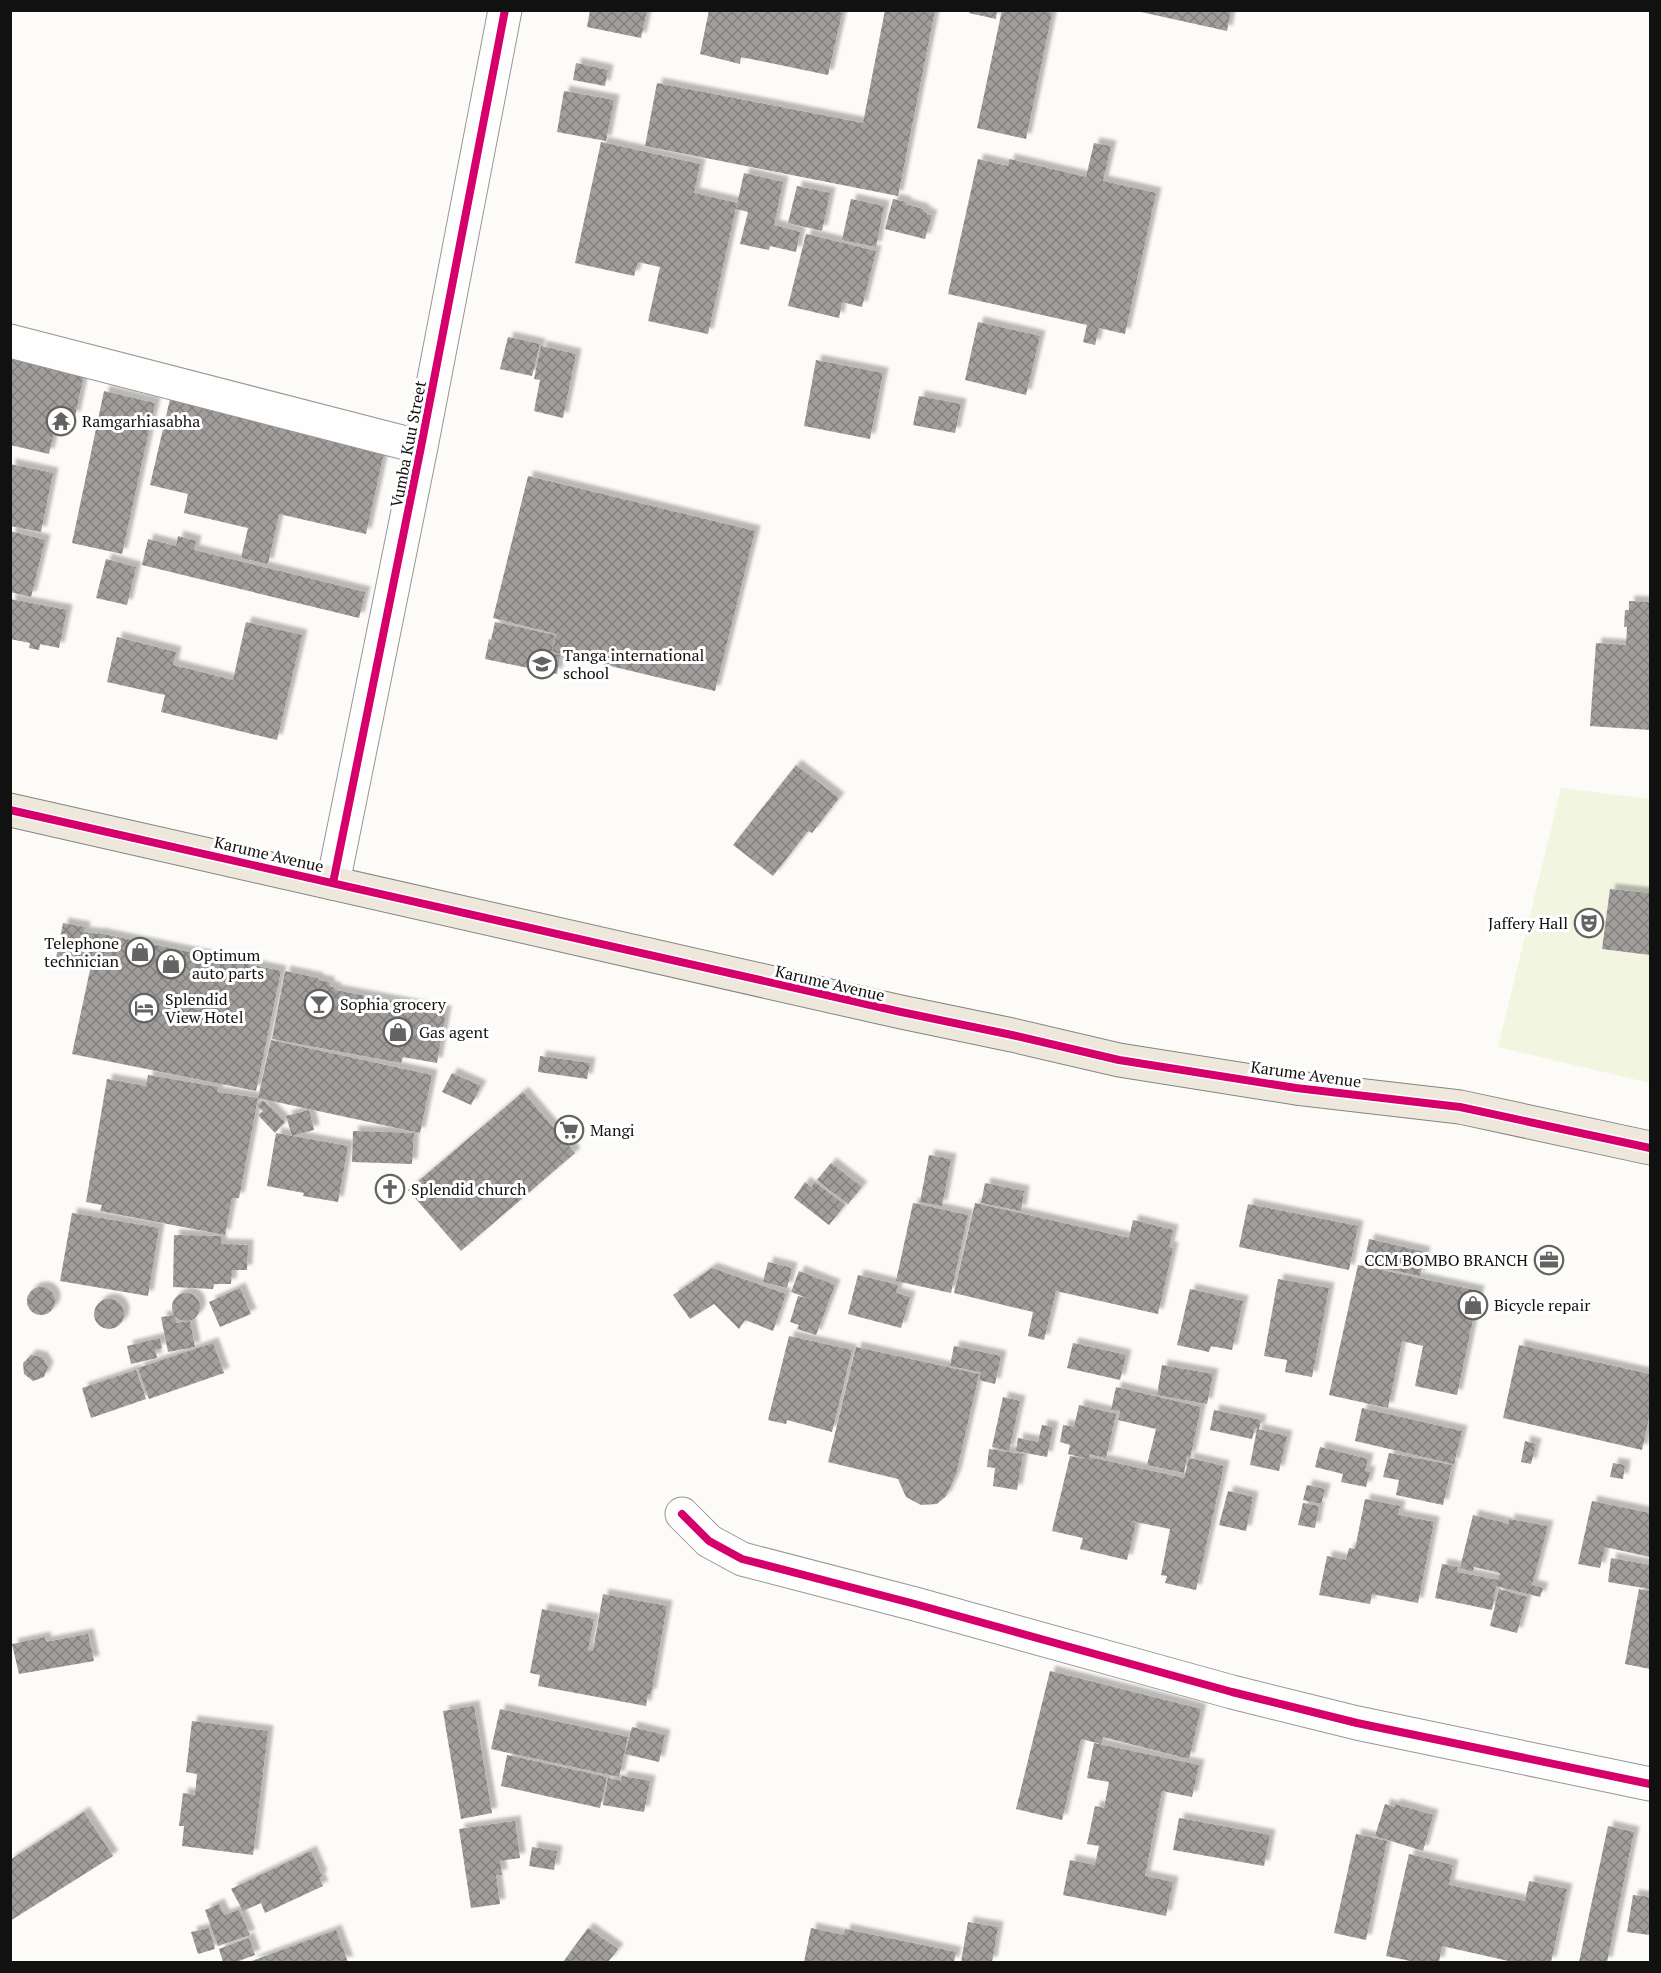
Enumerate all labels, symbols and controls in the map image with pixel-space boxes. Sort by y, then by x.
street label: Vumba Kuu Street [385,379,431,509]
temple icon: Ramgarhiasabha [45,405,77,437]
place label: Ramgarhiasabha [82,410,200,432]
place label: Tanga international school [563,644,705,684]
school or university icon: Tanga international school [526,648,558,680]
street label: Karume Avenue [212,831,326,877]
theatre icon: Jaffery Hall [1573,907,1605,939]
place label: Jaffery Hall [1488,912,1568,934]
place label: Telephone technician [44,932,119,972]
shop icon: Telephone technician [124,936,156,968]
place label: Optimum auto parts [192,944,264,984]
shop icon: Optimum auto parts [155,948,187,980]
street label: Karume Avenue [773,960,887,1006]
place label: Splendid View Hotel [165,988,244,1028]
bar icon: Sophia grocery [303,988,335,1020]
hotel icon: Splendid View Hotel [128,992,160,1024]
place label: Sophia grocery [340,993,447,1015]
shop icon: Gas agent [382,1016,414,1048]
place label: Gas agent [419,1021,489,1043]
street label: Karume Avenue [1249,1055,1363,1093]
supermarket icon: Mangi [553,1114,585,1146]
place label: Mangi [590,1119,635,1141]
church icon: Splendid church [374,1173,406,1205]
place label: Splendid church [411,1178,527,1200]
office icon: CCM BOMBO BRANCH [1533,1244,1565,1276]
place label: CCM BOMBO BRANCH [1364,1249,1528,1271]
shop icon: Bicycle repair [1457,1289,1489,1321]
place label: Bicycle repair [1494,1294,1591,1316]

